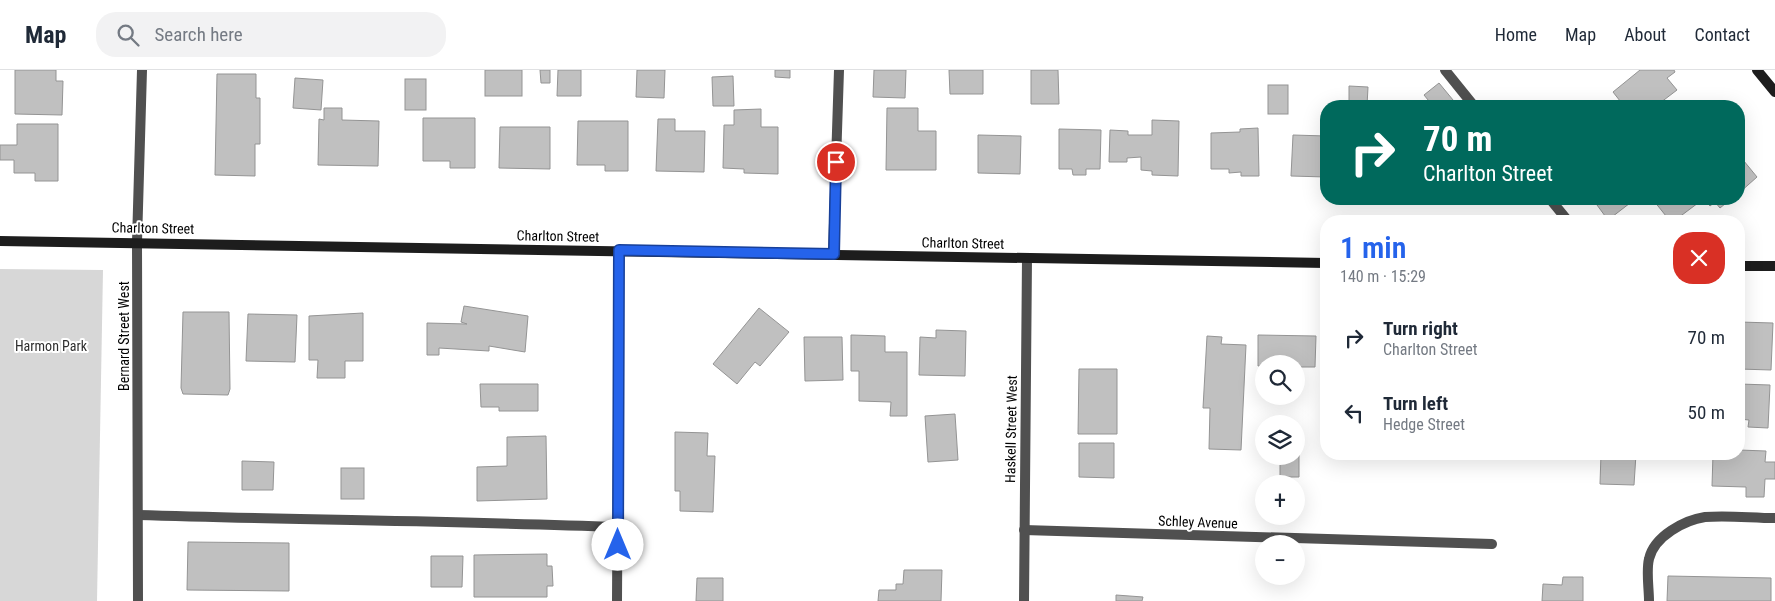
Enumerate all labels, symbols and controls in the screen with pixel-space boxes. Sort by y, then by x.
search box [96,12,446,57]
text: Map [25,21,66,49]
icon: search [114,21,142,49]
text: Search here [154,23,243,46]
text: Home [1495,24,1537,45]
text: Map [1565,24,1596,45]
text: About [1624,24,1666,45]
text: Contact [1694,24,1750,45]
text: 70 m [1423,119,1492,160]
icon: right [1340,120,1405,185]
pin [815,141,857,183]
icon: arrive [822,148,850,176]
text: Charlton Street [1423,161,1553,186]
street label: Charlton Street [112,219,194,237]
street label: Charlton Street [517,227,599,245]
text: 1 min [1340,230,1406,265]
button: close [1673,232,1725,284]
street label: Charlton Street [922,234,1004,252]
text: 140 m · 15:29 [1340,267,1426,286]
street label: Bernard Street West [116,281,132,391]
text: Turn right [1383,317,1458,340]
icon: right [1340,324,1368,352]
text: 70 m [1688,326,1725,349]
park label: Harmon Park [15,338,88,354]
text: Charlton Street [1383,340,1478,359]
map controls [1255,355,1305,585]
button: search [1255,355,1305,405]
street label: Haskell Street West [1002,375,1020,483]
text: Turn left [1383,392,1448,415]
icon: left [1340,399,1368,427]
text: 50 m [1688,401,1725,424]
button: layers [1255,415,1305,465]
text: Hedge Street [1383,415,1465,434]
button: + [1255,475,1305,525]
street label: Schley Avenue [1158,513,1238,531]
position arrow [591,518,643,570]
button: − [1255,535,1305,585]

